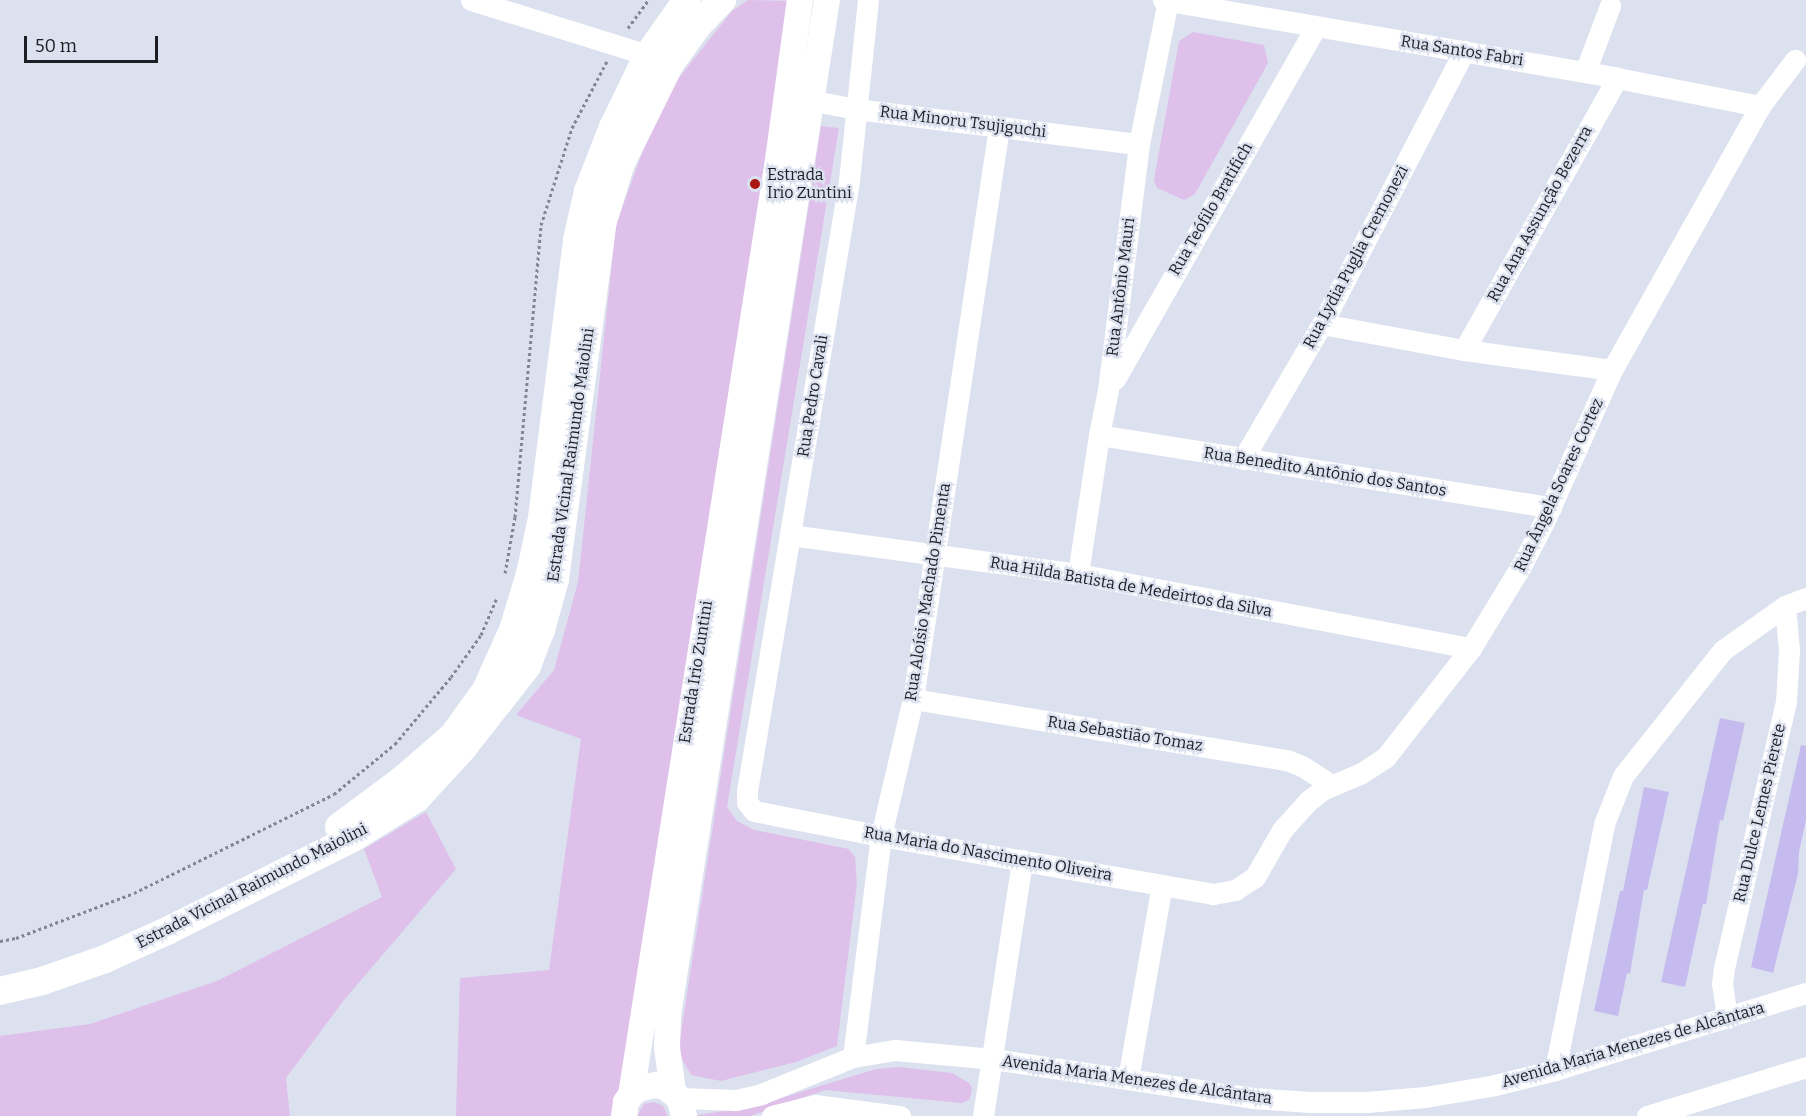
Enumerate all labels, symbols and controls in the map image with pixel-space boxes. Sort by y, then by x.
scale bar [27,24,160,62]
street label: Rua Santos Fabri [1399,32,1525,70]
text: 50 m [35,35,77,57]
street label: Rua Minoru Tsujiguchi [879,102,1047,142]
street label: Rua Ana Assunção Bezerra [1484,123,1596,305]
street label: Rua Teófilo Bratifich [1165,139,1257,279]
street label: Rua Lydia Puglia Cremonezi [1300,162,1412,352]
place label: Estrada Irio Zuntini [767,165,852,203]
marker: Estrada Irio Zuntini [748,177,762,191]
street label: Rua Antônio Mauri [1103,217,1139,357]
street label: Estrada Vicinal Raimundo Maiolini [544,327,598,583]
street label: Rua Pedro Cavali [794,334,832,458]
street label: Rua Ângela Soares Cortez [1510,395,1608,575]
street label: Rua Benedito Antônio dos Santos [1202,443,1448,501]
street label: Rua Aloísio Machado Pimenta [901,482,955,702]
street label: Rua Hilda Batista de Medeirtos da Silva [988,553,1274,621]
street label: Estrada Irio Zuntini [675,599,717,745]
street label: Rua Sebastião Tomaz [1046,712,1204,756]
street label: Rua Dulce Lemes Pierete [1730,722,1790,904]
street label: Estrada Vicinal Raimundo Maiolini [134,819,370,953]
street label: Rua Maria do Nascimento Oliveira [862,823,1114,885]
street label: Avenida Maria Menezes de Alcântara [1499,998,1767,1092]
street label: Avenida Maria Menezes de Alcântara [1001,1052,1273,1108]

